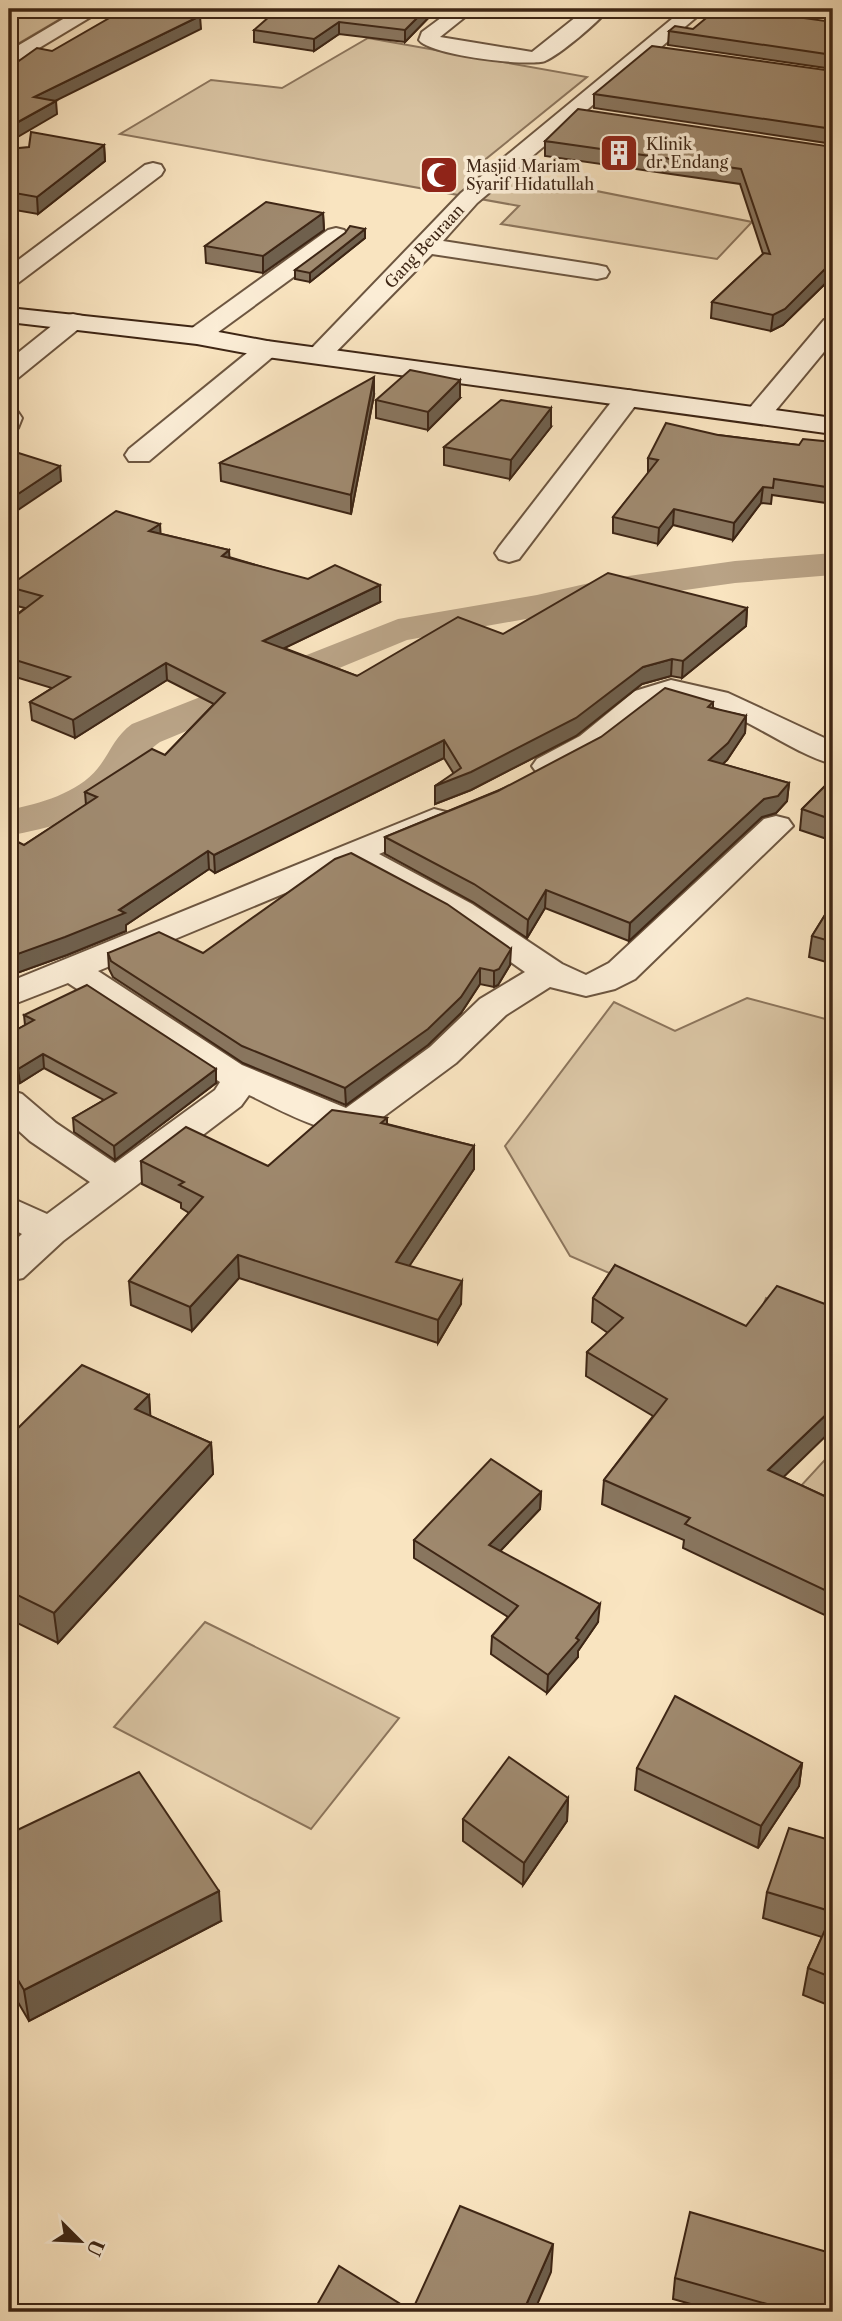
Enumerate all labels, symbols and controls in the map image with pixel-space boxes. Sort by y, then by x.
building icon: Klinik dr. Endang [598,132,640,174]
place label: Klinik dr. Endang [646,134,729,172]
mosque icon: Masjid Mariam Syarif Hidatullah [418,154,460,196]
place label: Masjid Mariam Syarif Hidatullah [466,156,594,194]
street label: Gang Beuraan [380,200,468,292]
north arrow [46,2206,116,2276]
text: U [81,2236,109,2260]

